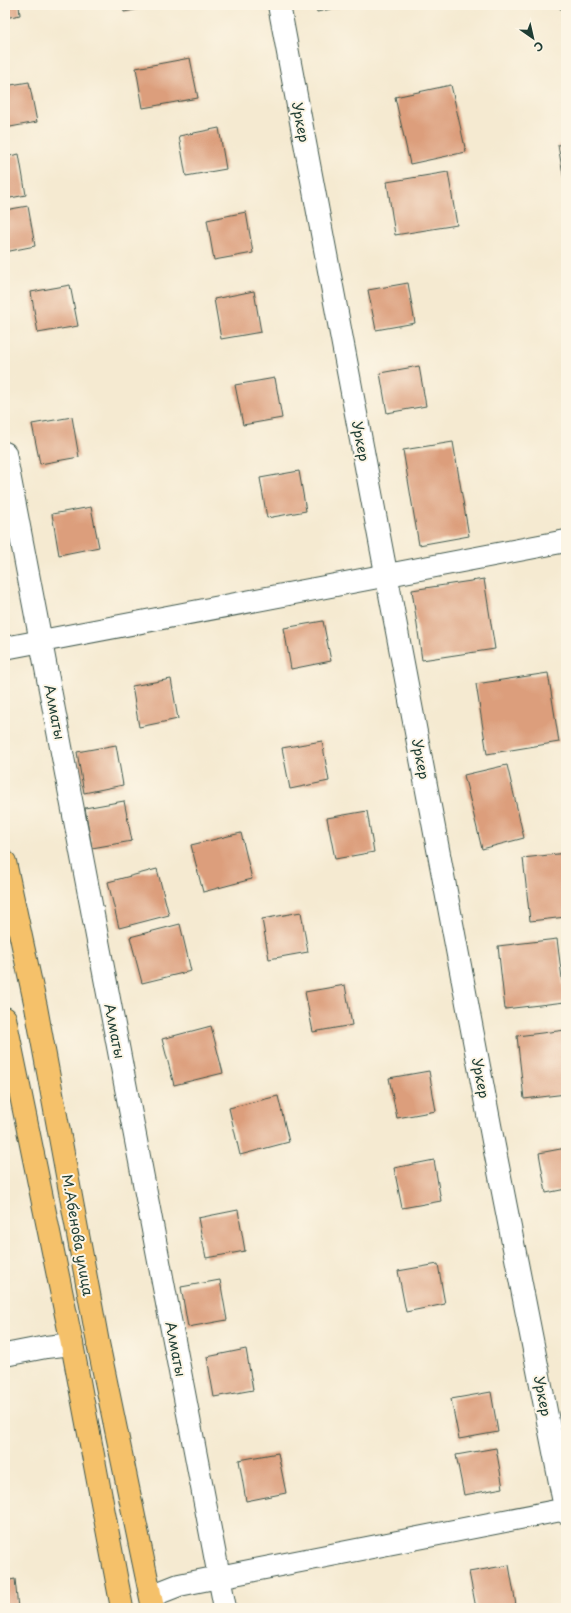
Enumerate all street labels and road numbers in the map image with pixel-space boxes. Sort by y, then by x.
street label: Уркер [287,100,315,144]
street label: Уркер [347,419,375,463]
street label: Алматы [39,683,71,741]
street label: Уркер [407,737,435,781]
street label: Алматы [99,1002,131,1060]
street label: Уркер [467,1056,495,1100]
street label: М.Абенова улица [57,1172,99,1298]
street label: Алматы [160,1320,192,1378]
street label: Уркер [529,1374,557,1418]

